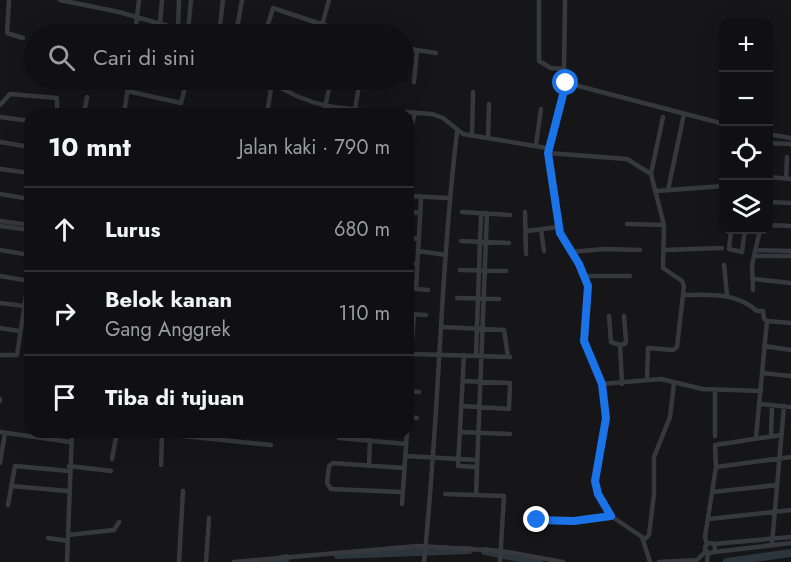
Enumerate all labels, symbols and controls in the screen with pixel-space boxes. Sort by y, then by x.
map controls [719,18,773,234]
button: + [719,18,773,72]
search box [24,24,414,90]
icon: search [45,41,78,74]
text: Cari di sini [93,41,195,73]
route start [552,69,578,95]
button: − [719,72,773,126]
button: locate [719,126,773,180]
text: 10 mnt [48,128,131,166]
text: Jalan kaki · 790 m [239,133,390,162]
button: layers [719,180,773,234]
icon: ahead [48,213,81,246]
text: Lurus [105,213,161,245]
text: 680 m [334,215,390,244]
text: Belok kanan [105,283,232,315]
icon: right [48,297,81,330]
text: 110 m [338,299,390,328]
text: Gang Anggrek [105,315,230,344]
icon: arrive [48,381,81,414]
text: Tiba di tujuan [105,381,244,413]
route end [523,506,549,532]

